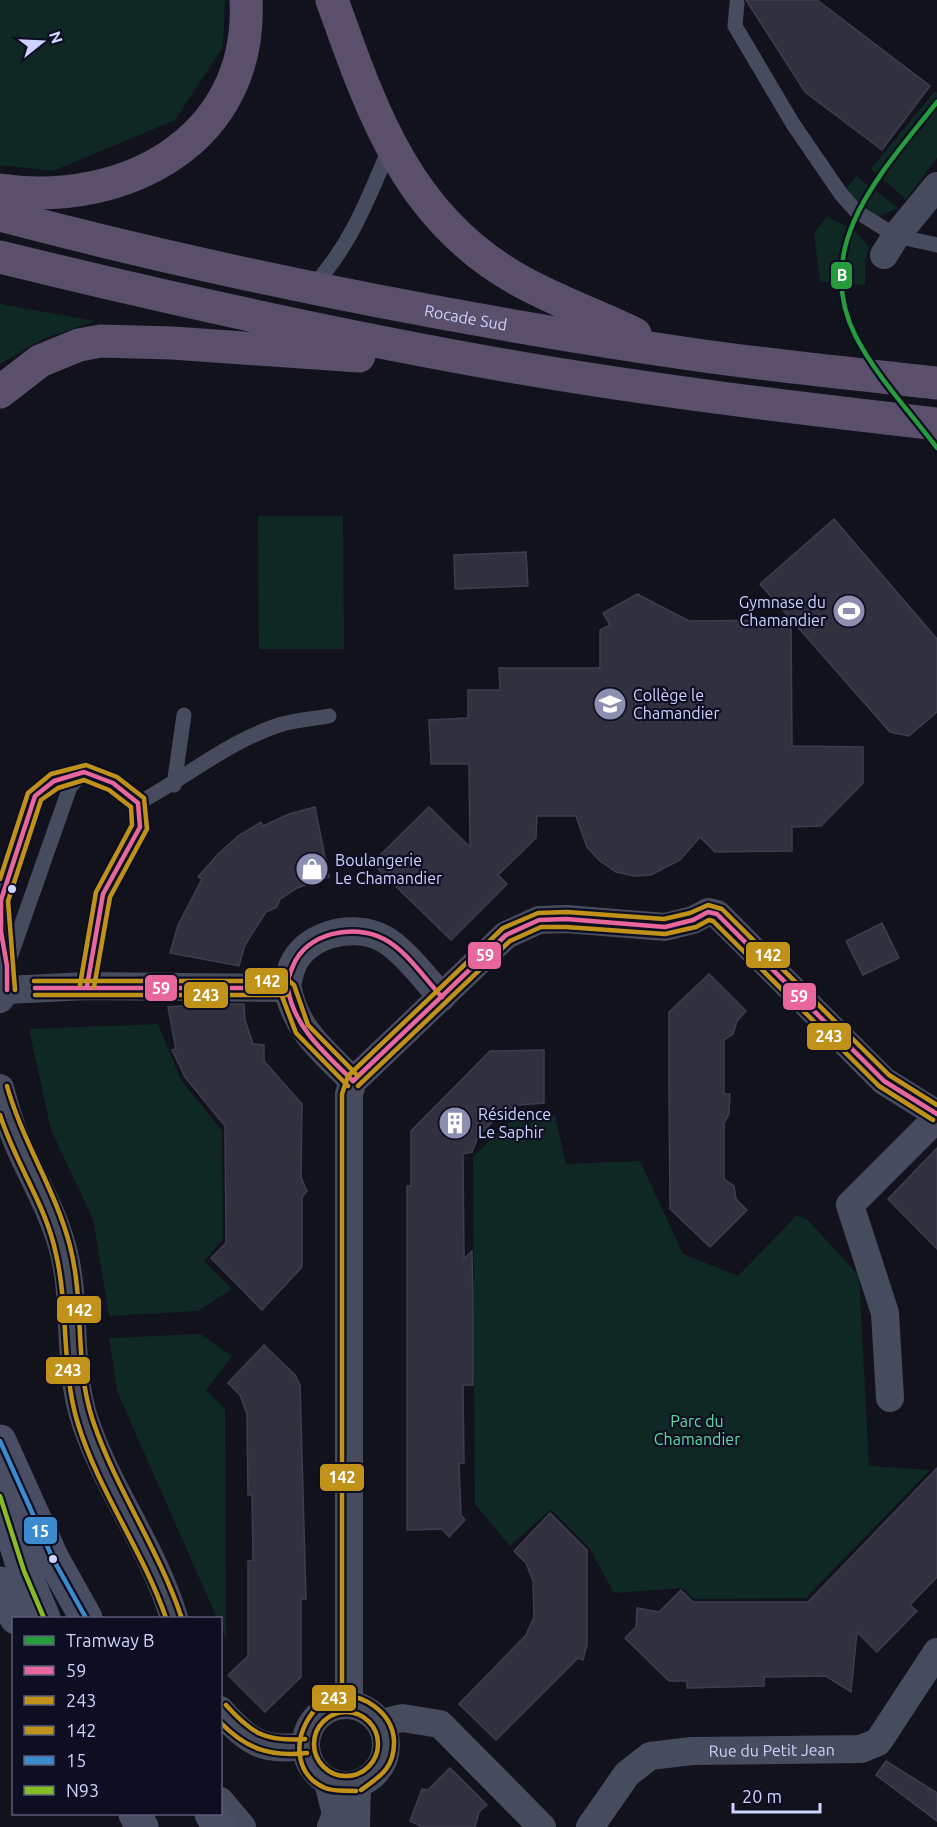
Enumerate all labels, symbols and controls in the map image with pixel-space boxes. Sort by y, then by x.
north arrow [12,12,72,72]
text: N [46,29,67,46]
line badge: B [830,261,853,290]
text: B [837,266,847,284]
street label: Rocade Sud [423,301,509,334]
place label: Gymnase du Chamandier [739,593,826,629]
sports icon: Gymnase du Chamandier [831,593,867,629]
school or university icon: Collège le Chamandier [592,686,628,722]
place label: Collège le Chamandier [633,686,719,722]
shop icon: Boulangerie Le Chamandier [294,851,330,887]
place label: Boulangerie Le Chamandier [335,851,442,887]
unlabelled marker [6,883,18,895]
line badge: 59 [467,941,502,970]
line badge: 142 [745,941,791,969]
text: 59 [476,946,494,964]
text: 142 [754,946,782,964]
line badge: 142 [244,967,289,995]
text: 142 [253,972,281,990]
line badge: 59 [144,974,178,1002]
text: 59 [152,979,170,997]
line badge: 243 [183,981,229,1009]
line badge: 59 [782,982,817,1011]
text: 243 [192,986,220,1004]
text: 59 [790,987,808,1005]
line badge: 243 [806,1022,852,1051]
text: 243 [815,1027,843,1045]
building icon: Résidence Le Saphir [437,1105,473,1141]
place label: Résidence Le Saphir [478,1105,551,1141]
line badge: 142 [56,1295,102,1324]
text: 142 [65,1301,93,1319]
line badge: 243 [45,1356,91,1385]
text: 243 [54,1361,82,1379]
park label: Parc du Chamandier [654,1412,740,1448]
line badge: 142 [319,1463,365,1492]
text: 142 [328,1468,356,1486]
line badge: 15 [23,1516,58,1545]
text: 15 [31,1522,49,1540]
unlabelled marker [47,1553,59,1565]
legend [12,1617,222,1815]
text: Tramway B [66,1630,154,1650]
text: 59 [66,1660,86,1680]
line badge: 243 [311,1684,357,1712]
text: 243 [320,1689,348,1707]
text: 243 [66,1690,96,1710]
text: 142 [66,1720,96,1740]
street label: Rue du Petit Jean [709,1740,835,1760]
text: 15 [66,1750,86,1770]
scale bar [733,1776,820,1814]
text: N93 [66,1780,99,1800]
text: 20 m [742,1786,782,1806]

